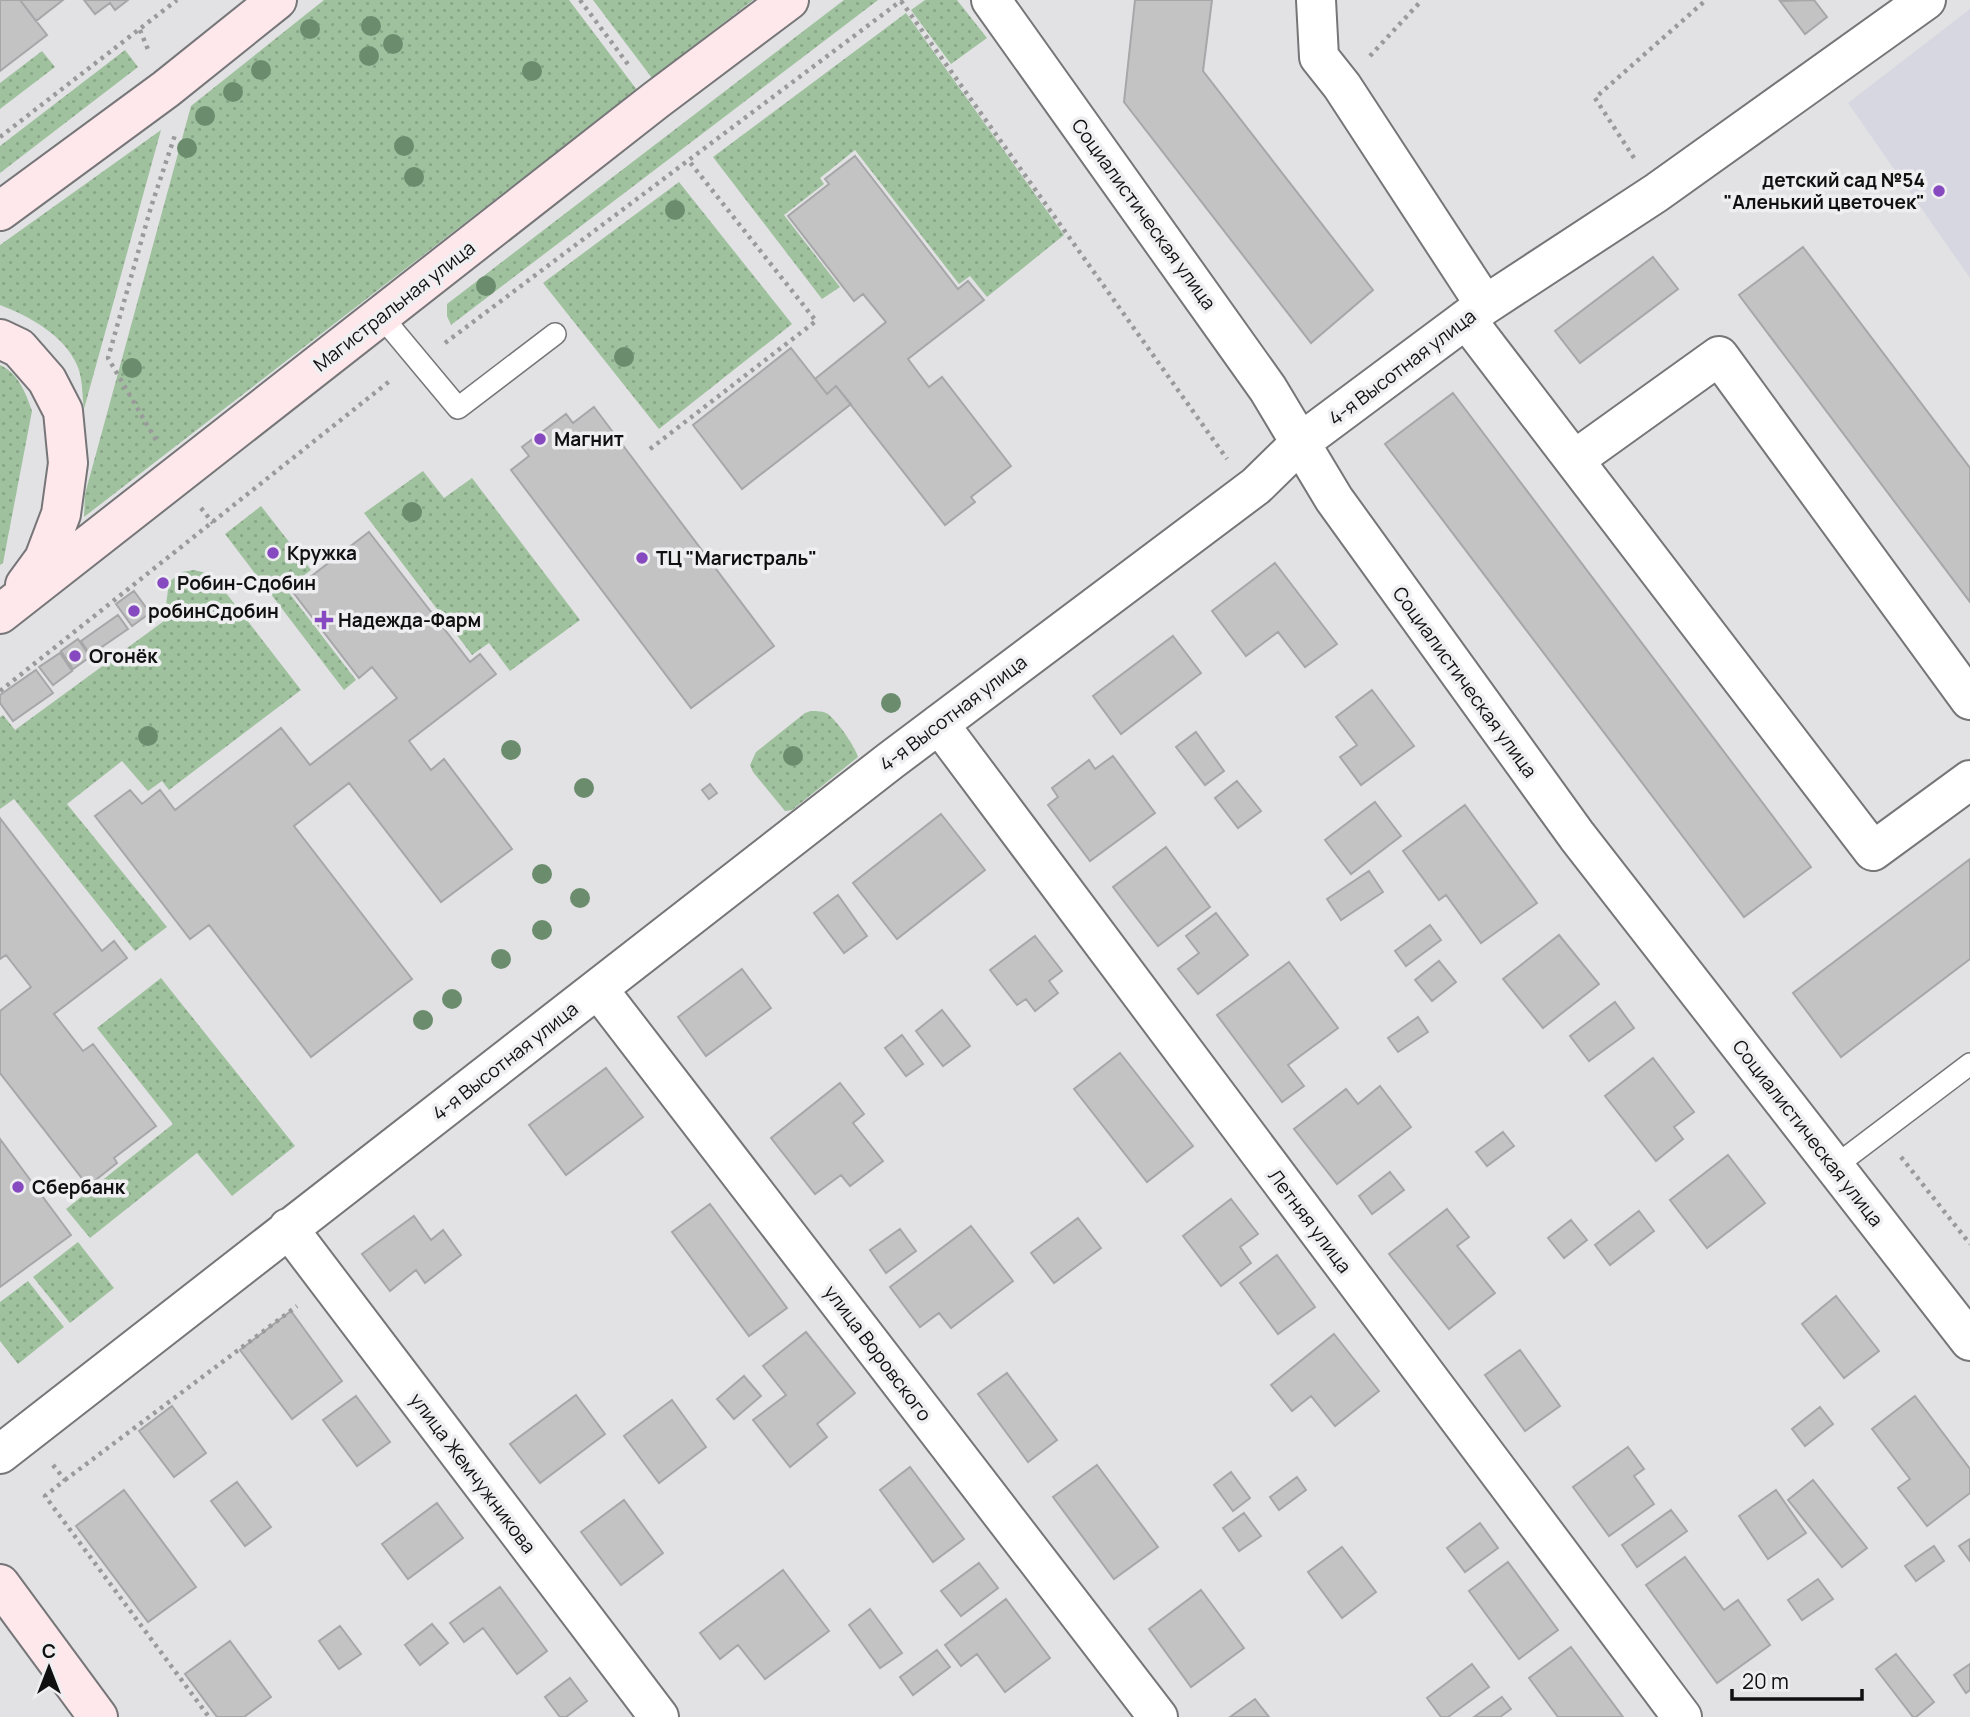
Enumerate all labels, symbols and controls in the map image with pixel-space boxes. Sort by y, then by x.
street label: Социалистическая улица [1066,113,1222,315]
place label: детский сад №54 "Аленький цветочек" [1723,167,1925,215]
marker: детский сад №54 "Аленький цветочек" [1931,183,1947,199]
street label: Магистральная улица [308,235,480,377]
street label: 4-я Высотная улица [1323,303,1481,431]
place label: Магнит [554,426,624,452]
marker: Магнит [532,431,548,447]
place label: Кружка [287,540,357,566]
marker: Кружка [265,545,281,561]
place label: ТЦ "Магистраль" [656,545,817,571]
marker: ТЦ "Магистраль" [634,550,650,566]
place label: Робин-Сдобин [177,570,316,596]
marker: Робин-Сдобин [155,575,171,591]
street label: Социалистическая улица [1387,581,1543,783]
place label: робинСдобин [148,598,279,624]
marker: робинСдобин [126,603,142,619]
place label: Надежда-Фарм [338,607,481,633]
marker: Надежда-Фарм [316,612,332,628]
place label: Огонёк [89,643,158,669]
marker: Огонёк [67,648,83,664]
street label: 4-я Высотная улица [874,649,1032,777]
street label: 4-я Высотная улица [427,996,583,1126]
street label: Социалистическая улица [1727,1034,1889,1232]
street label: Летняя улица [1262,1164,1358,1278]
place label: Сбербанк [32,1174,126,1200]
marker: Сбербанк [10,1179,26,1195]
street label: улица Воровского [818,1280,938,1426]
street label: улица Жемчужникова [404,1387,542,1559]
north arrow [14,1633,84,1703]
text: С [42,1638,56,1664]
scale bar [1732,1658,1862,1702]
text: 20 m [1742,1667,1789,1695]

